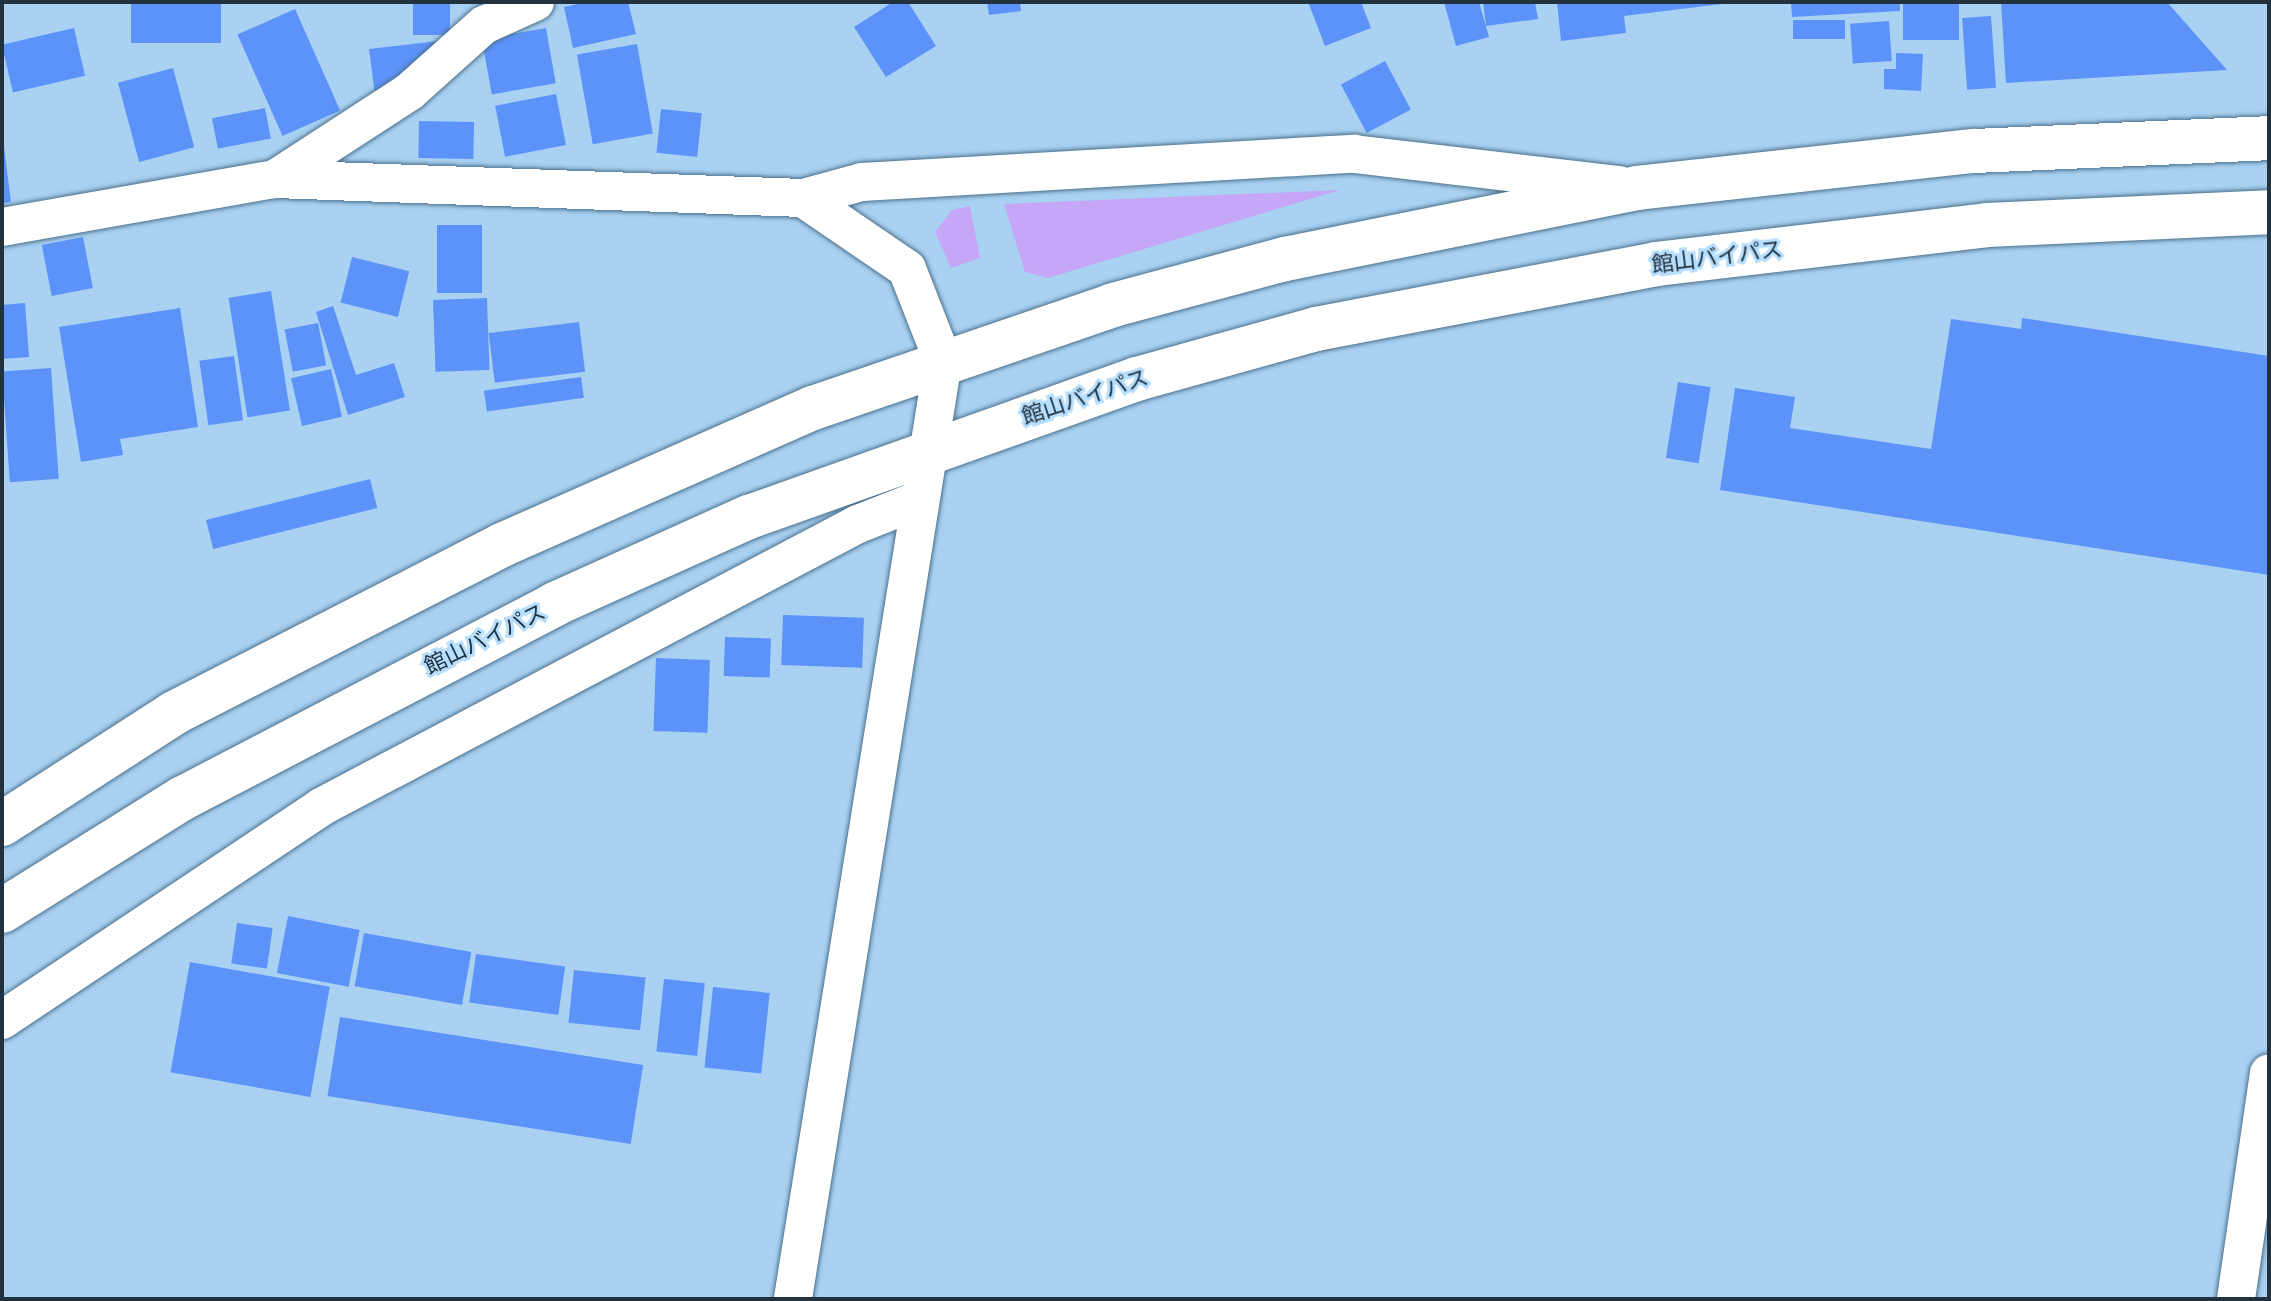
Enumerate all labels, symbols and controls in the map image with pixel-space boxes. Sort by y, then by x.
street label: 館山バイパス [1650,236,1784,278]
street label: 館山バイパス [1018,364,1152,430]
street label: 館山バイパス [420,598,550,680]

